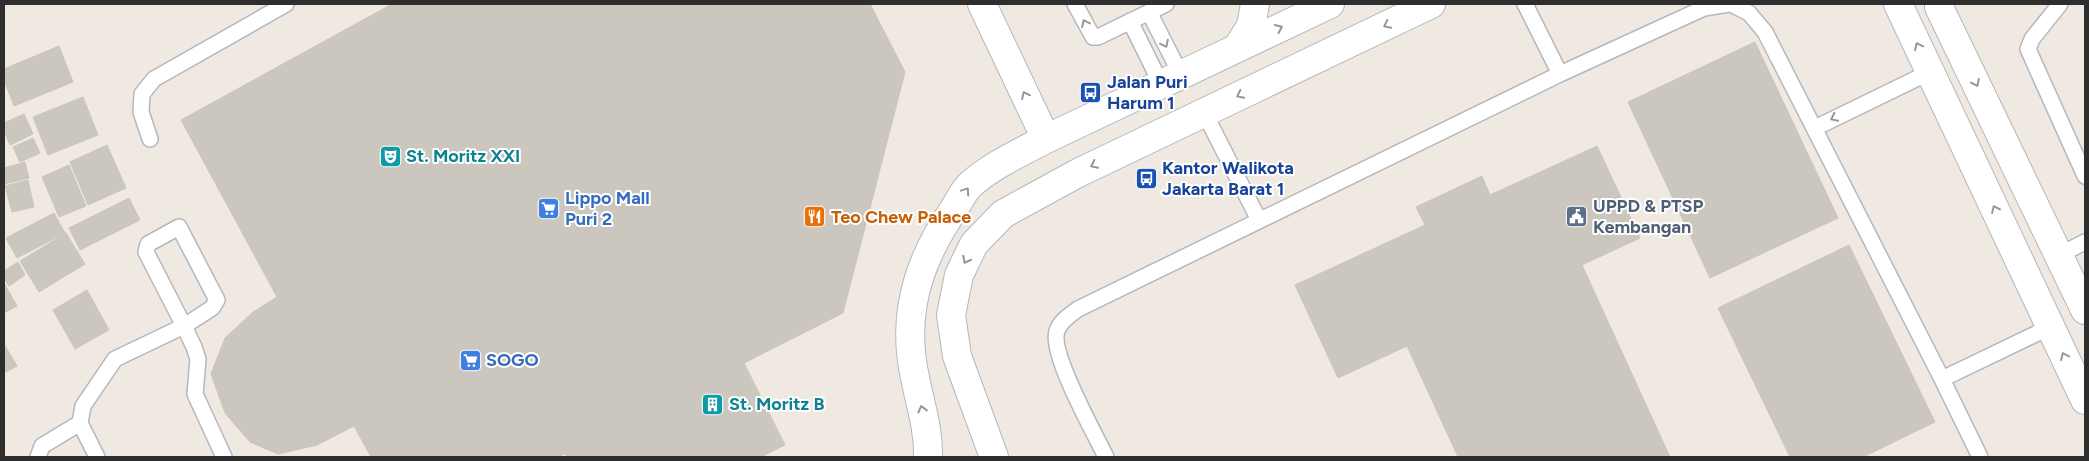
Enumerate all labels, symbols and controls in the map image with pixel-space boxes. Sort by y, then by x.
one-way arrow [1081,19,1091,28]
one-way arrow [1383,19,1392,29]
one-way arrow [1274,24,1283,34]
one-way arrow [1159,38,1169,47]
one-way arrow [1914,42,1924,51]
place label: Jalan Puri Harum 1 [1107,71,1188,114]
one-way arrow [1970,77,1980,86]
bus stop icon: Jalan Puri Harum 1 [1079,80,1103,104]
one-way arrow [1236,89,1245,99]
one-way arrow [1021,91,1031,100]
one-way arrow [1830,112,1839,122]
theatre icon: St. Moritz XXI [378,144,402,168]
place label: St. Moritz XXI [406,145,520,167]
place label: Kantor Walikota Jakarta Barat 1 [1162,157,1294,200]
one-way arrow [1090,159,1099,170]
bus stop icon: Kantor Walikota Jakarta Barat 1 [1134,166,1158,190]
place label: Lippo Mall Puri 2 [565,187,650,230]
one-way arrow [960,188,969,197]
place label: UPPD & PTSP Kembangan [1593,195,1703,238]
supermarket icon: Lippo Mall Puri 2 [537,196,561,220]
public building icon: UPPD & PTSP Kembangan [1565,204,1589,228]
restaurant icon: Teo Chew Palace [803,205,827,229]
one-way arrow [1991,205,2001,214]
place label: Teo Chew Palace [831,206,971,228]
one-way arrow [962,255,972,264]
supermarket icon: SOGO [458,348,482,372]
place label: SOGO [486,349,539,371]
one-way arrow [2060,352,2071,361]
building icon: St. Moritz B [701,392,725,416]
place label: St. Moritz B [729,393,824,415]
one-way arrow [918,406,928,414]

